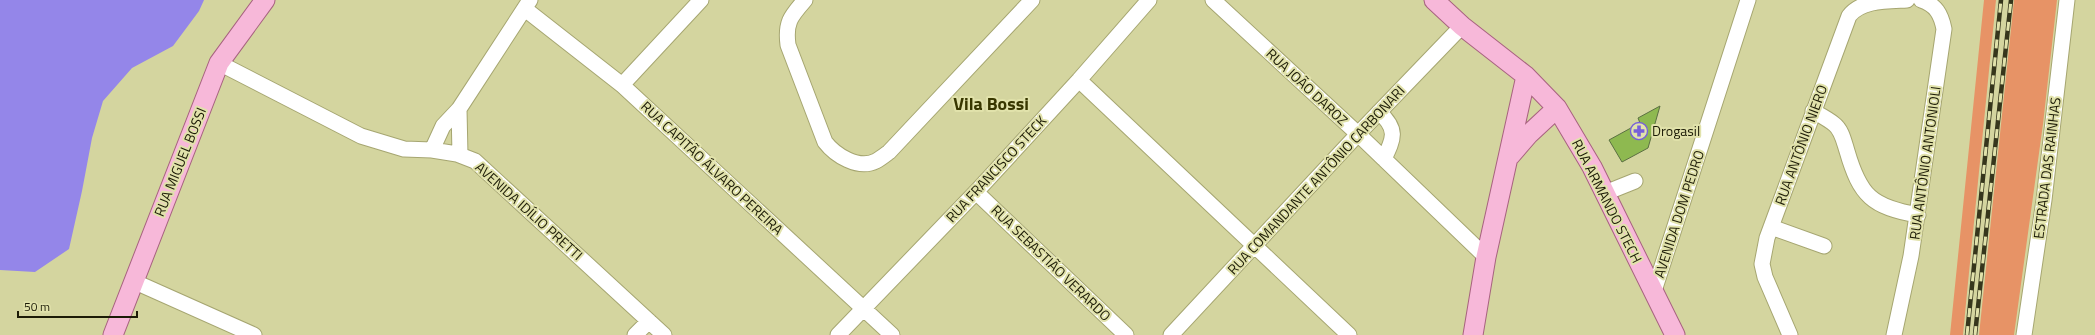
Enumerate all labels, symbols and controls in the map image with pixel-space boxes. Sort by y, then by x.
street label: RUA JOÃO DAROZ [1262,43,1353,130]
street label: RUA COMANDANTE ANTÔNIO CARBONARI [1222,80,1409,279]
street label: RUA ANTÔNIO NIERO [1769,82,1832,208]
street label: RUA ANTÔNIO ANTONIOLI [1903,85,1946,241]
district label: Vila Bossi [953,90,1029,117]
street label: RUA CAPITÃO ÁLVARO PEREIRA [636,96,789,240]
street label: ESTRADA DAS RAINHAS [2027,96,2066,240]
street label: RUA MIGUEL BOSSI [148,104,211,219]
street label: RUA FRANCISCO STECK [940,111,1051,227]
place label: Drogasil [1652,120,1700,141]
pharmacy icon: Drogasil [1629,121,1649,141]
street label: RUA ARMANDO STECH [1567,135,1648,266]
street label: AVENIDA DOM PEDRO [1648,147,1709,280]
street label: AVENIDA IDÍLIO PRETTI [471,157,588,265]
street label: RUA SEBASTIÃO VERARDO [987,200,1116,326]
scale bar [18,293,137,319]
text: 50 m [24,297,50,316]

